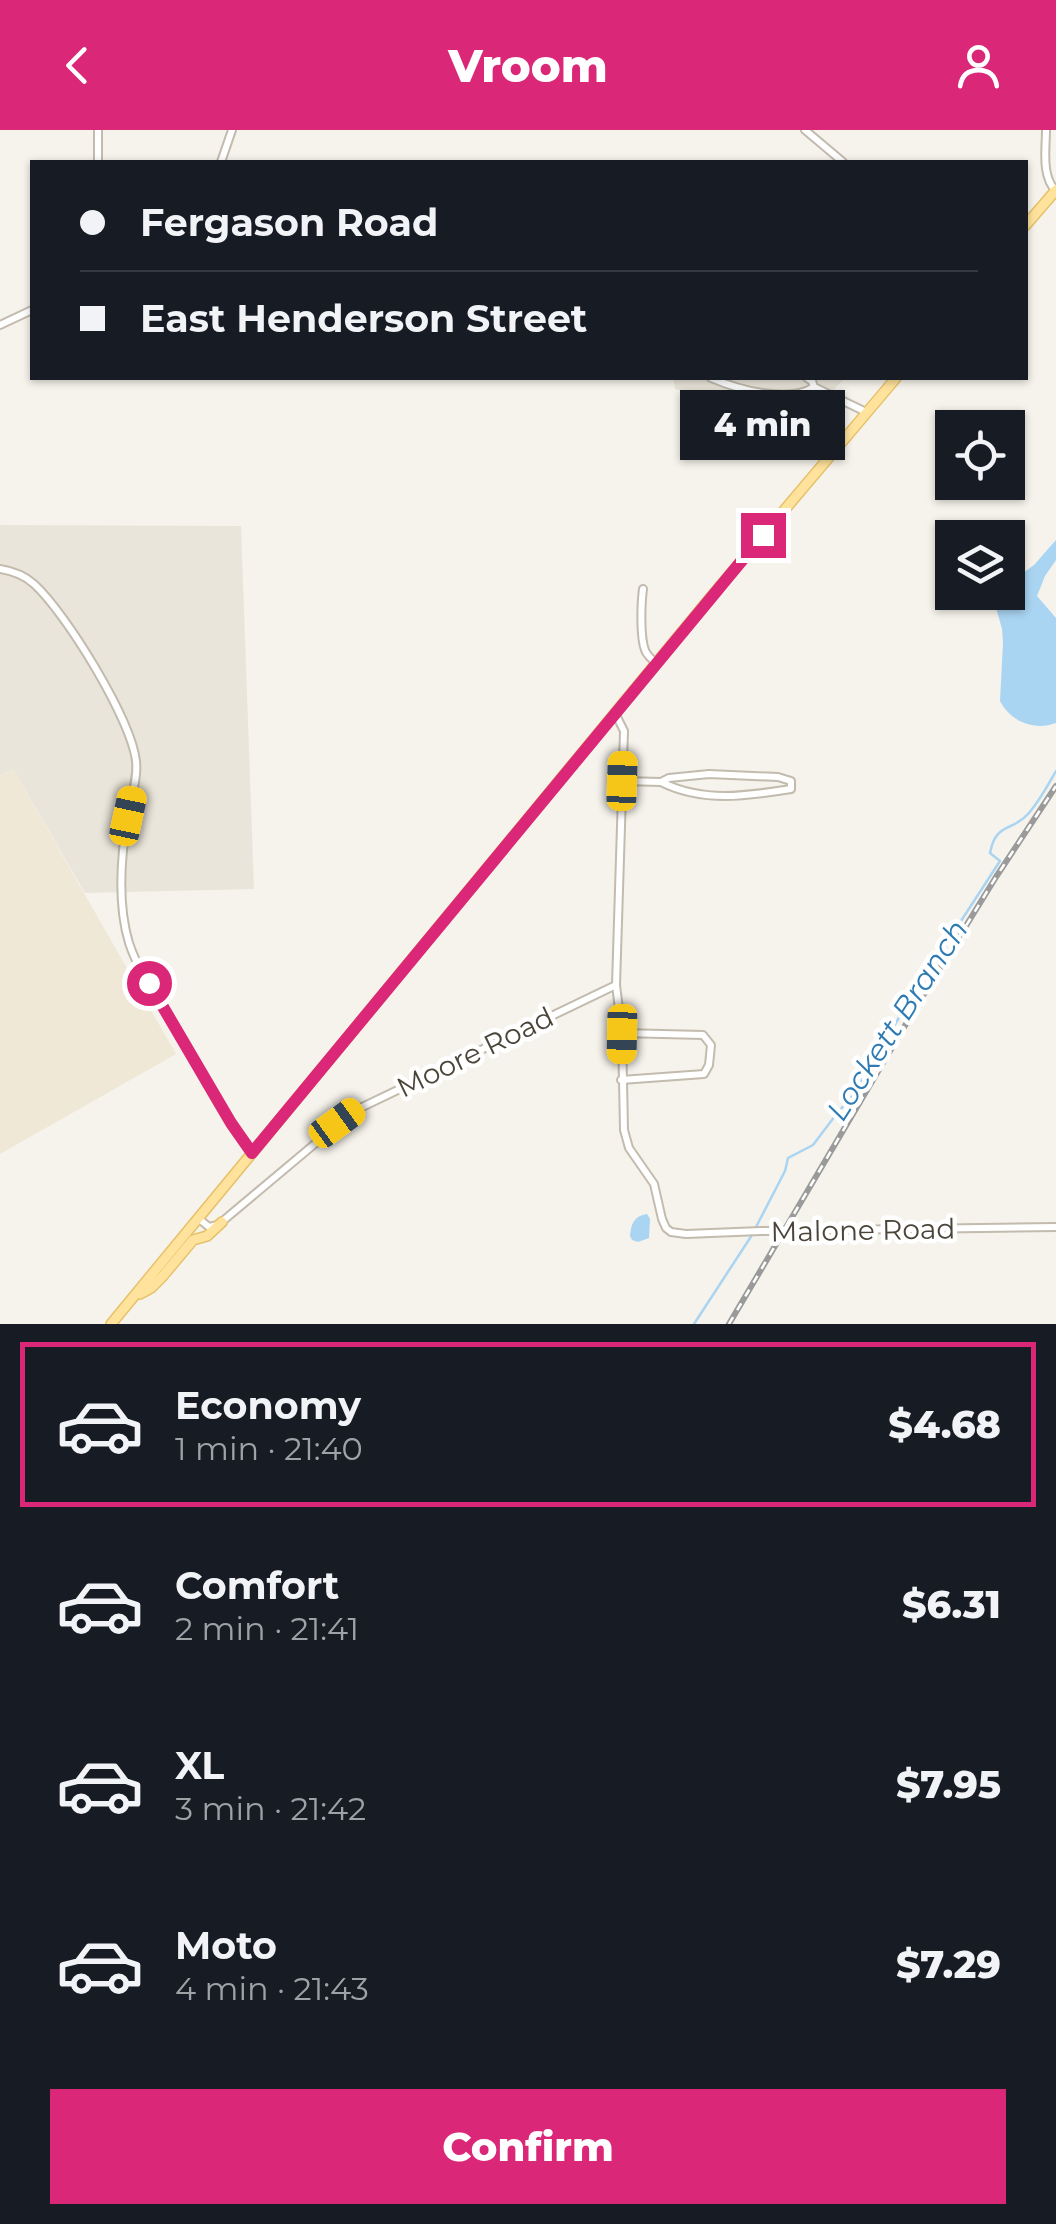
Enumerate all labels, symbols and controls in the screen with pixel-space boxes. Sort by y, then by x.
icon: back [50,38,105,93]
text: Vroom [448,38,608,93]
icon: person [951,38,1006,93]
text: Fergason Road [140,199,438,246]
text: East Henderson Street [140,295,587,342]
callout: 4 min [680,390,846,460]
text: 4 min [714,405,811,444]
map controls [935,410,1025,610]
button: locate [935,410,1025,500]
route end [741,513,786,558]
button: layers [935,520,1025,610]
car [606,750,638,812]
car [107,784,149,848]
water label: Lockett Branch [818,913,976,1127]
route start [127,961,172,1006]
street label: Moore Road [391,999,559,1105]
car [606,1004,638,1064]
car [304,1093,370,1153]
street label: Malone Road [770,1211,956,1249]
icon: car [55,1380,145,1470]
text: Economy [175,1382,361,1429]
text: $4.68 [888,1401,1001,1448]
text: 1 min · 21:40 [175,1429,363,1468]
icon: car [55,1560,145,1650]
text: Comfort [175,1562,339,1609]
text: $6.31 [902,1581,1001,1628]
text: 2 min · 21:41 [175,1609,359,1648]
icon: car [55,1740,145,1830]
text: XL [175,1742,224,1789]
text: $7.95 [896,1761,1001,1808]
text: 3 min · 21:42 [175,1789,366,1828]
icon: car [55,1920,145,2010]
text: Moto [175,1922,277,1969]
text: $7.29 [896,1941,1001,1988]
text: 4 min · 21:43 [175,1969,369,2008]
button: Confirm [50,2089,1006,2204]

